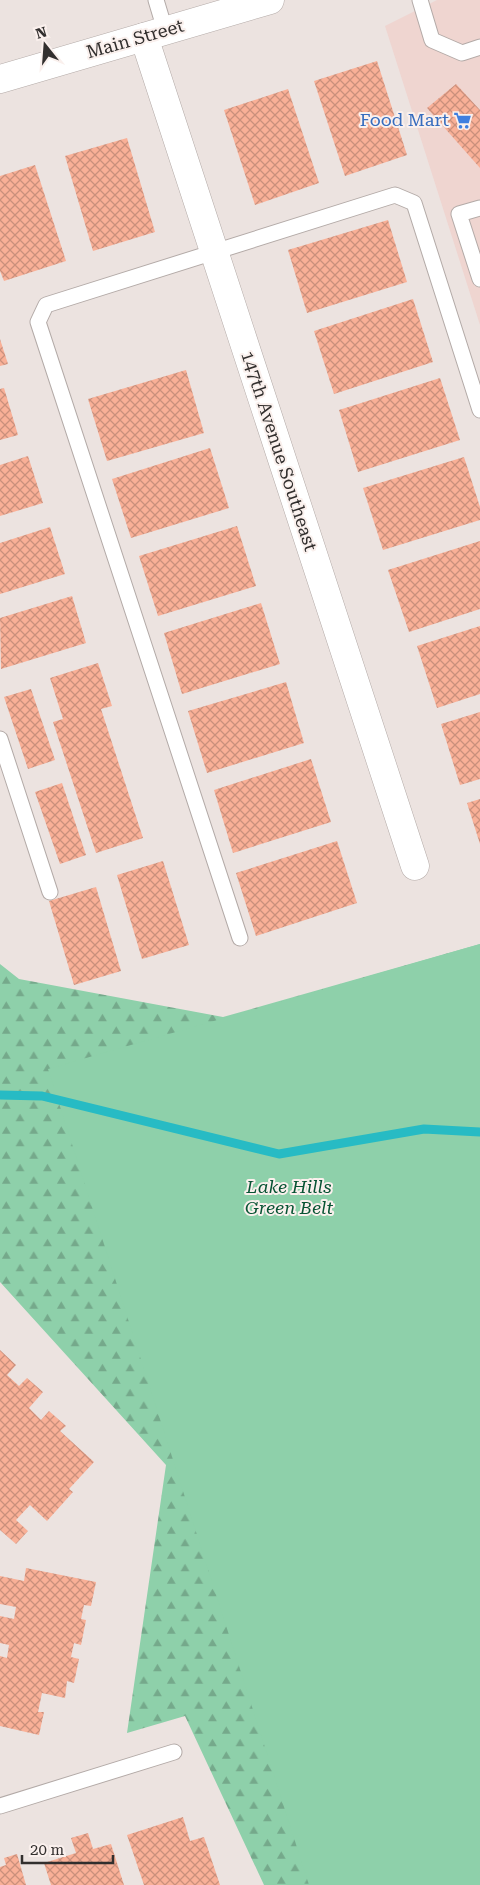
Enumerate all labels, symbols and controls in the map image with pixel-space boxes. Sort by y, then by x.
street label: Main Street [84,15,186,62]
north arrow [20,20,70,70]
text: N [34,23,49,42]
place label: Food Mart [360,109,449,130]
supermarket icon: Food Mart [453,110,473,130]
street label: 147th Avenue Southeast [237,348,322,554]
park label: Lake Hills Green Belt [245,1176,333,1218]
scale bar [22,1832,114,1864]
text: 20 m [30,1841,65,1859]

